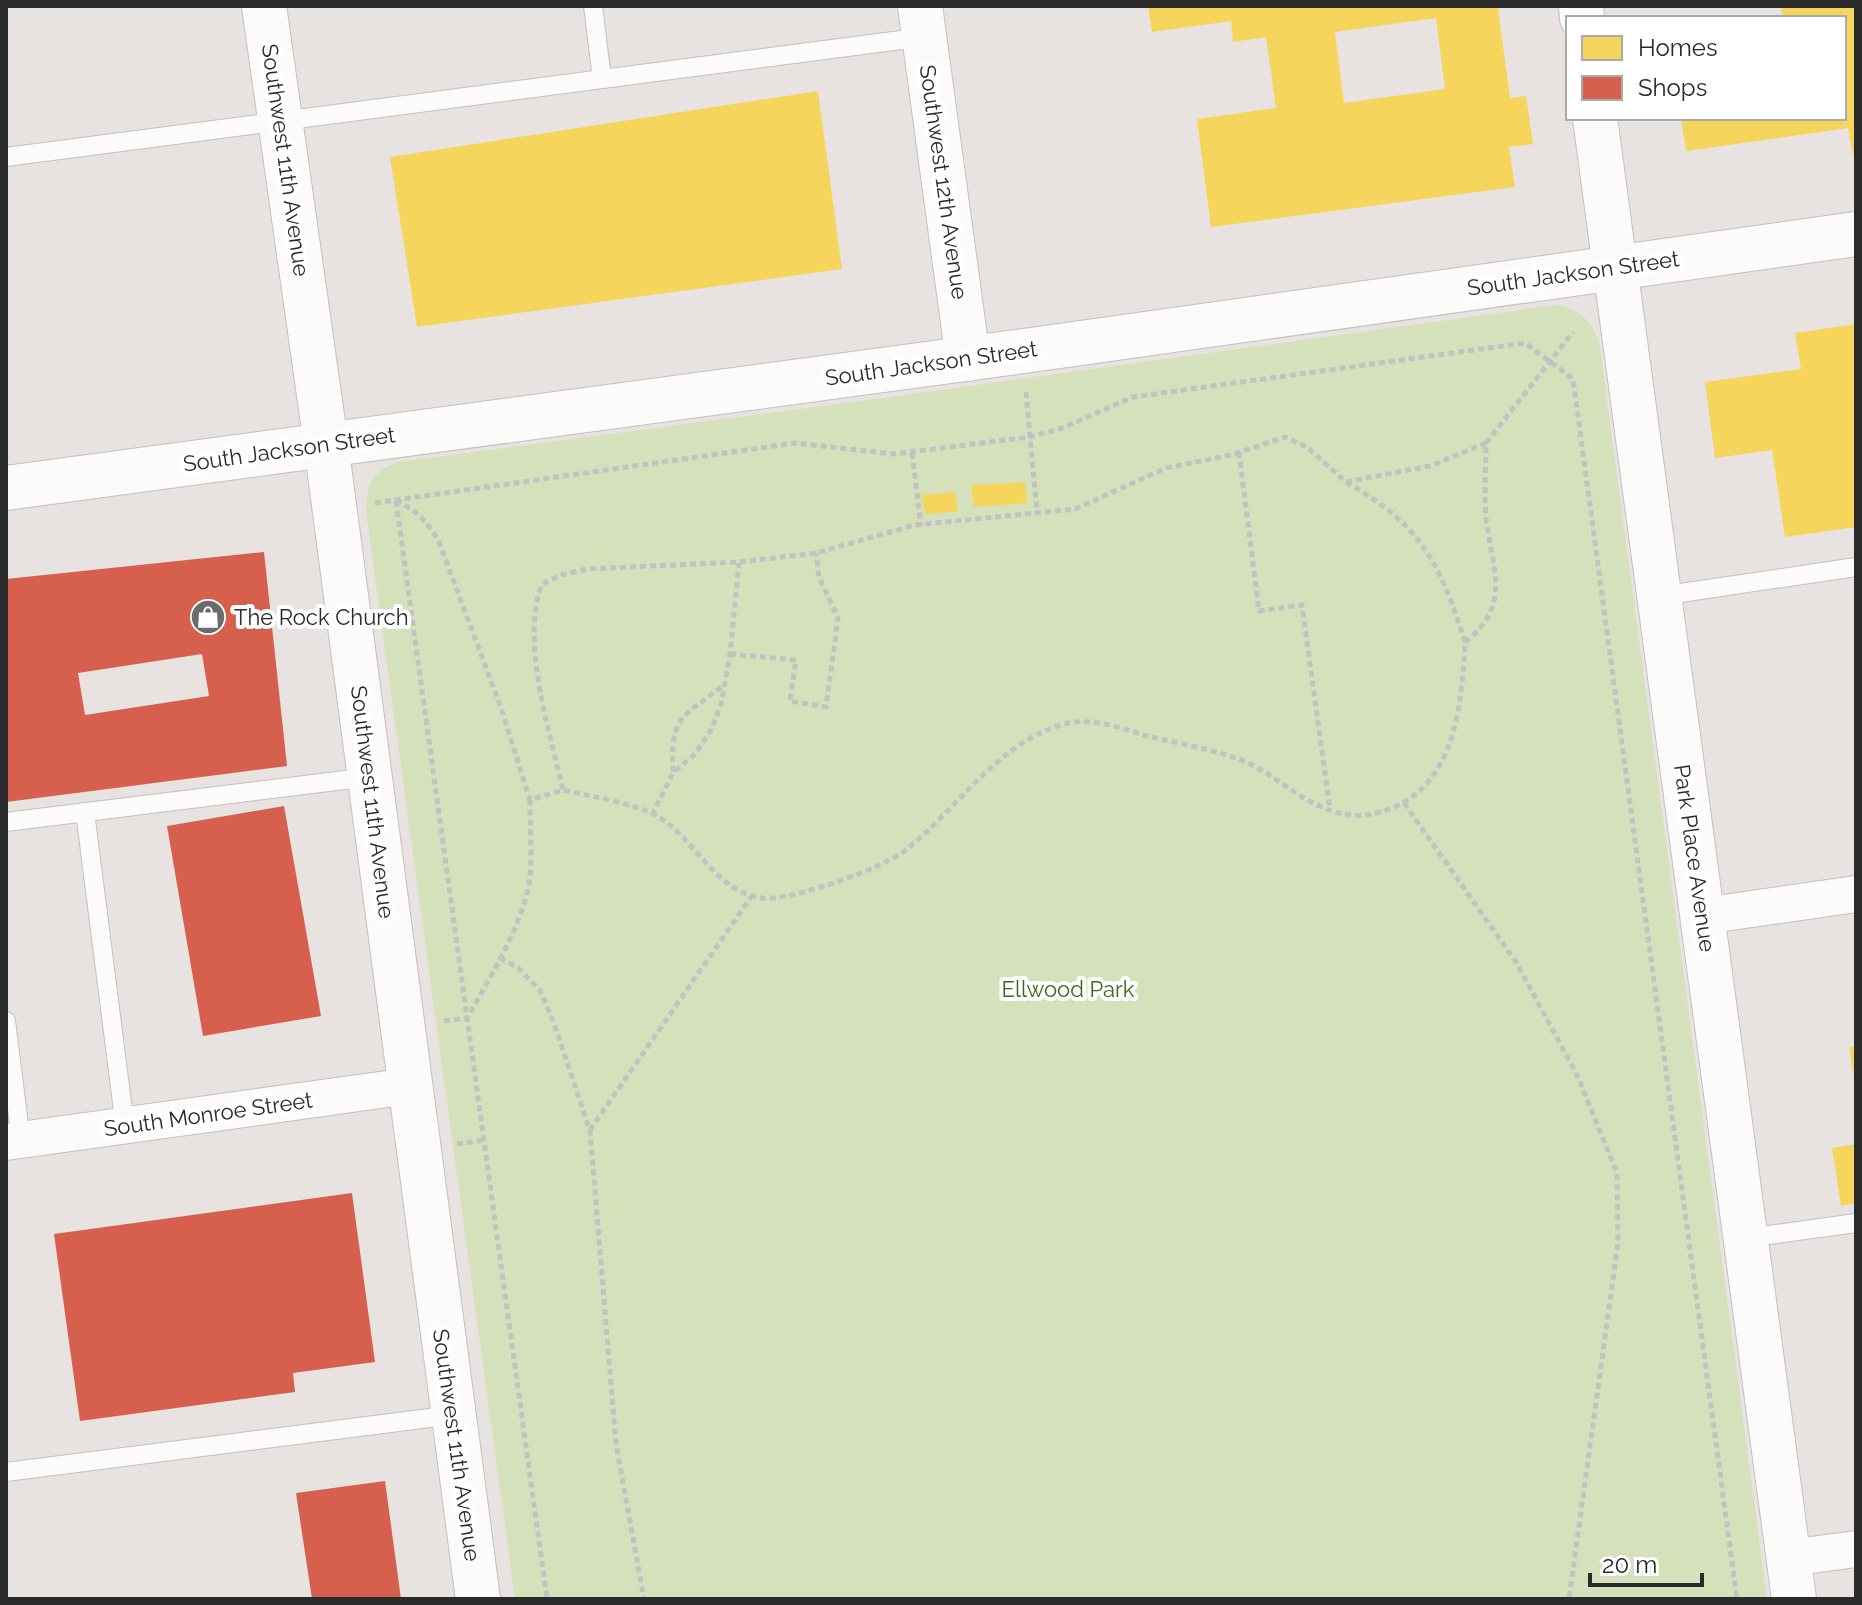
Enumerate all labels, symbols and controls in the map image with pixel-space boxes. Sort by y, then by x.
legend [1566,16,1846,120]
text: Homes [1638,33,1718,62]
street label: Southwest 11th Avenue [257,42,315,278]
street label: Southwest 12th Avenue [915,63,973,301]
text: Shops [1638,73,1707,102]
street label: South Jackson Street [1465,245,1681,301]
street label: South Jackson Street [823,335,1039,391]
street label: South Jackson Street [181,421,397,477]
shop icon: The Rock Church [189,598,227,636]
place label: The Rock Church [234,604,408,630]
street label: Southwest 11th Avenue [346,684,400,920]
street label: Park Place Avenue [1669,763,1721,954]
park label: Ellwood Park [1002,976,1135,1002]
street label: South Monroe Street [102,1086,315,1142]
street label: Southwest 11th Avenue [428,1327,486,1563]
scale bar [1590,1537,1702,1587]
text: 20 m [1602,1550,1657,1579]

